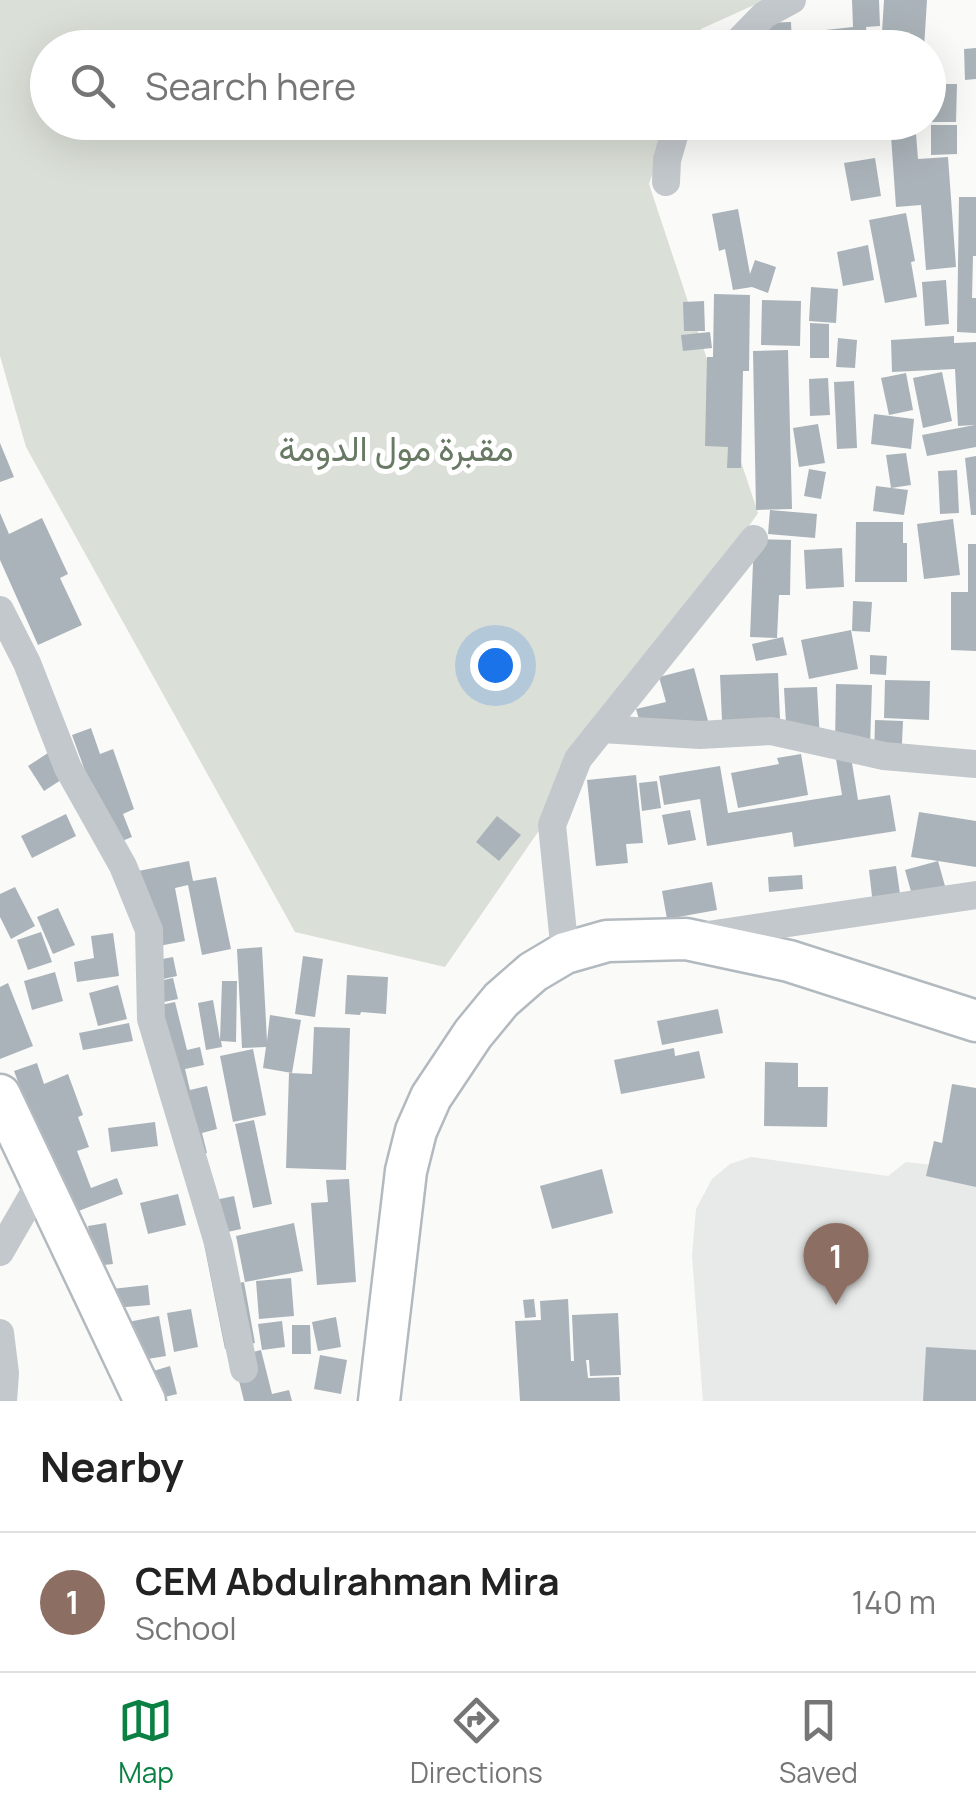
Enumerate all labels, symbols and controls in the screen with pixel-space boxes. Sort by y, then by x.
search box [30,30,946,140]
icon: search [65,58,120,113]
text: Search here [145,59,356,111]
park label: مقبرة مول الدومة [278,424,514,472]
your location [470,640,521,691]
pin: 1 [804,1222,868,1305]
text: Nearby [40,1437,184,1495]
text: CEM Abdulrahman Mira [135,1554,560,1606]
text: 1 [65,1580,80,1624]
text: 140 m [852,1580,936,1624]
text: School [135,1606,237,1650]
tab: Map [118,1693,174,1791]
tab: Directions [410,1693,543,1791]
tab: Saved [779,1693,858,1791]

